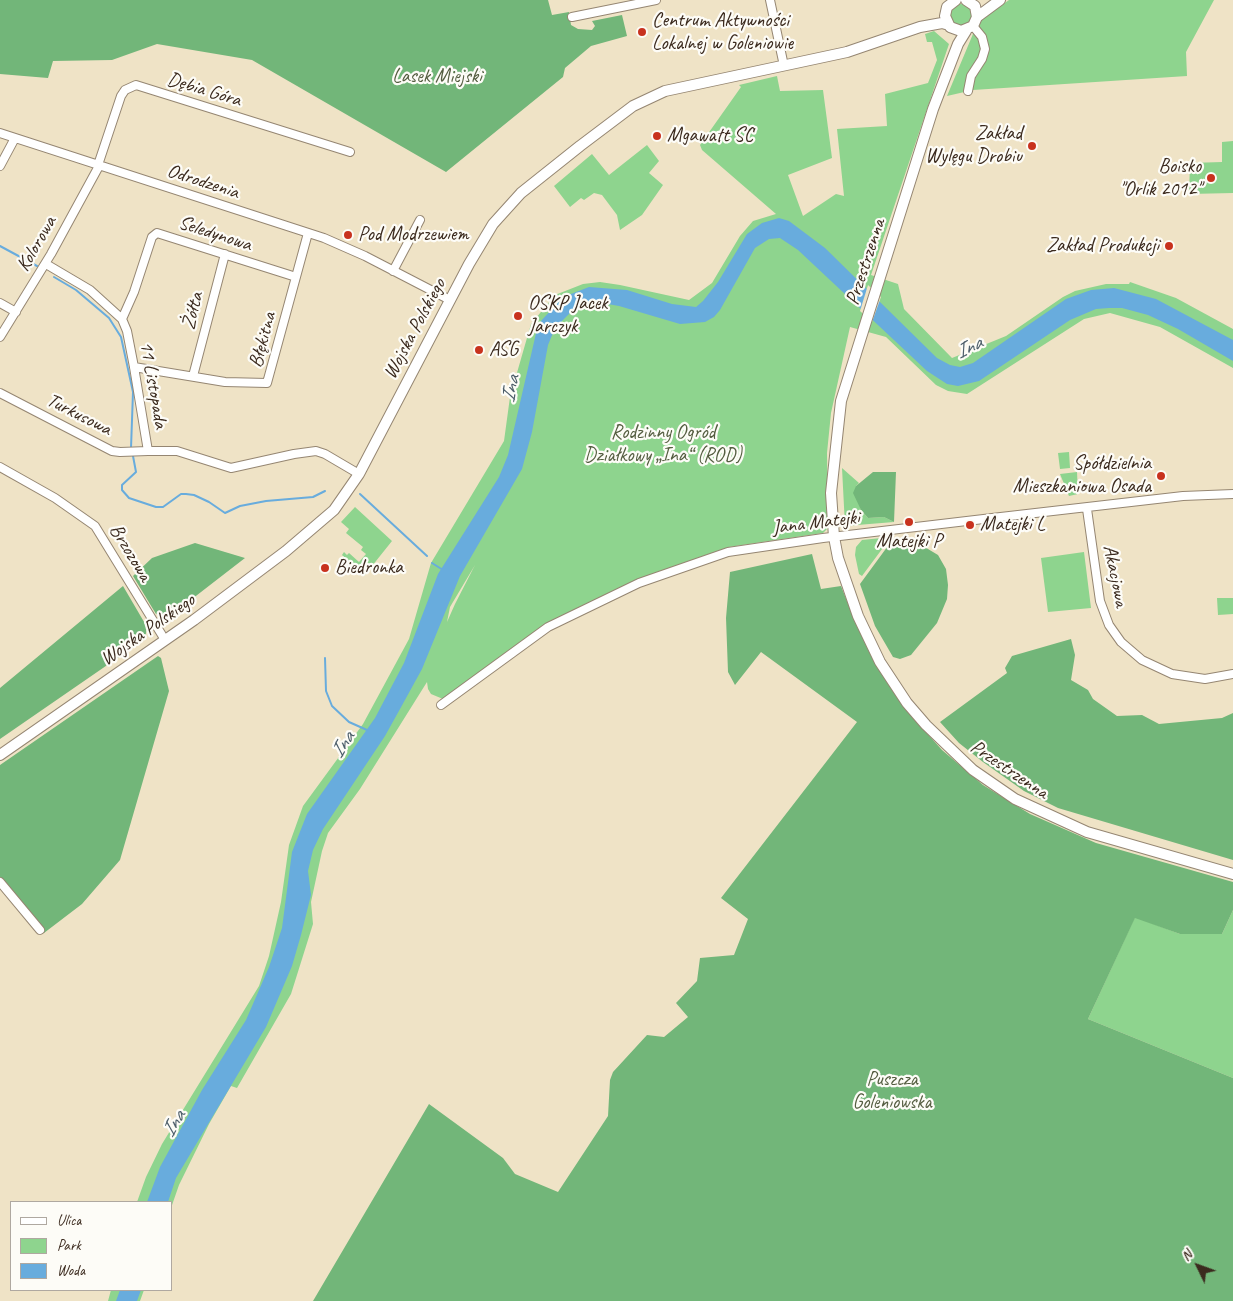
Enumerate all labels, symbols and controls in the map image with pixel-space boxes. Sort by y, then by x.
place label: Centrum Aktywności Lokalnej w Goleniowie [652,9,793,56]
marker: Centrum Aktywności Lokalnej w Goleniowie [636,26,648,38]
park label: Lasek Miejski [392,65,482,89]
street label: Dębia Góra [164,67,244,113]
place label: Zakład Wylęgu Drobiu [925,122,1022,169]
place label: Mgawatt SC [667,124,753,148]
marker: Mgawatt SC [651,130,663,142]
marker: Zakład Wylęgu Drobiu [1026,140,1038,152]
place label: Boisko "Orlik 2012" [1119,155,1201,202]
street label: Odrodzenia [164,159,242,205]
marker: Boisko "Orlik 2012" [1205,172,1217,184]
street label: Seledynowa [175,211,255,257]
street label: Kolorowa [12,212,62,276]
street label: Przestrzenna [841,216,891,308]
place label: Pod Modrzewiem [358,223,469,247]
marker: Pod Modrzewiem [342,229,354,241]
place label: Zakład Produkcji [1046,234,1159,258]
marker: Zakład Produkcji [1163,240,1175,252]
street label: Wojska Polskiego [379,275,451,383]
street label: Żółta [177,290,209,332]
place label: OSKP Jacek Jarczyk [528,292,608,339]
street label: Błękitna [244,310,282,370]
marker: OSKP Jacek Jarczyk [512,310,524,322]
water label: Ina [951,331,987,365]
place label: ASG [489,338,518,362]
street label: 11 Listopada [134,340,172,430]
marker: ASG [473,344,485,356]
water label: Ina [496,373,526,405]
street label: Turkusowa [43,389,115,441]
park label: Rodzinny Ogród Działkowy „Ina“ (ROD) [584,421,742,468]
place label: Spółdzielnia Mieszkaniowa Osada [1013,452,1151,499]
marker: Spółdzielnia Mieszkaniowa Osada [1155,470,1167,482]
street label: Jana Matejki [771,506,861,540]
place label: Matejki L [980,513,1045,537]
marker: Matejki P [903,516,915,528]
marker: Matejki L [964,519,976,531]
street label: Brzozowa [104,520,156,586]
place label: Matejki P [876,530,942,554]
street label: Akacjowa [1097,543,1133,609]
place label: Biedronka [335,556,403,580]
marker: Biedronka [319,562,331,574]
street label: Wojska Polskiego [96,589,200,671]
water label: Ina [325,727,361,763]
street label: Przestrzenna [965,735,1053,805]
park label: Puszcza Goleniowska [853,1068,931,1115]
water label: Ina [156,1106,192,1142]
legend [10,1201,172,1291]
text: Ulica [57,1211,81,1230]
text: Park [57,1236,81,1255]
north arrow [1173,1241,1223,1291]
text: N [1177,1247,1196,1265]
text: Woda [57,1261,85,1280]

